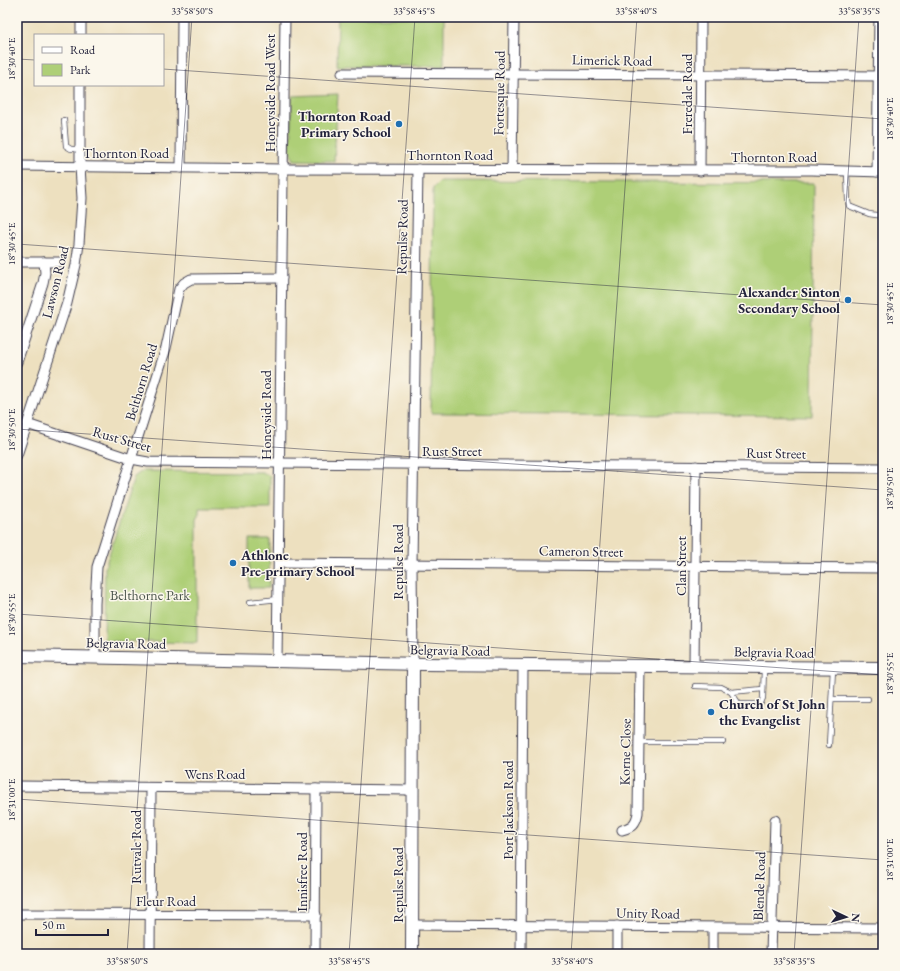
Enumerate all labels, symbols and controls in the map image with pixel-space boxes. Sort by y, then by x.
text: 33°58'50"S [171,4,213,17]
text: 33°58'45"S [393,4,435,17]
text: 33°58'40"S [615,4,657,17]
text: 33°58'35"S [838,4,880,17]
street label: Honeyside Road West [261,33,279,152]
legend [34,34,164,86]
text: 18°30'40"E [5,37,18,80]
text: Road [70,42,96,58]
street label: Fortesque Road [489,49,509,136]
street label: Limerick Road [572,50,653,70]
street label: Freredale Road [678,53,696,134]
text: Park [70,62,91,78]
text: 18°30'40"E [883,97,896,140]
place label: Thornton Road Primary School [298,107,391,141]
marker: Thornton Road Primary School [394,119,404,129]
street label: Thornton Road [83,144,170,162]
street label: Thornton Road [407,146,494,164]
street label: Thornton Road [731,148,818,166]
street label: Repulse Road [392,198,412,275]
text: 18°30'45"E [5,222,18,265]
street label: Lawson Road [37,243,73,320]
text: 18°30'45"E [883,282,896,325]
place label: Alexander Sinton Secondary School [737,283,840,317]
marker: Alexander Sinton Secondary School [843,295,853,305]
street label: Belthorn Road [121,340,162,423]
street label: Honeyside Road [257,369,275,460]
text: 18°30'50"E [5,408,18,451]
street label: Rust Street [91,422,154,456]
street label: Rust Street [422,442,483,460]
street label: Rust Street [746,443,807,463]
text: 18°30'50"E [883,467,896,510]
street label: Repulse Road [389,523,407,600]
street label: Clan Street [672,535,690,596]
street label: Cameron Street [539,541,624,561]
place label: Athlone Pre-primary School [240,546,355,580]
marker: Athlone Pre-primary School [228,558,238,568]
park label: Belthorne Park [110,586,190,604]
text: 18°30'55"E [5,593,18,636]
street label: Belgravia Road [86,633,167,653]
street label: Belgravia Road [410,640,491,660]
street label: Belgravia Road [734,642,815,662]
text: 18°30'55"E [883,652,896,695]
place label: Church of St John the Evangelist [719,695,825,729]
marker: Church of St John the Evangelist [706,707,716,717]
street label: Korne Close [615,718,635,786]
street label: Port Jackson Road [499,759,517,860]
street label: Wens Road [185,765,246,783]
text: 18°31'00"E [5,778,18,821]
street label: Rutvale Road [127,809,145,884]
street label: Innisfree Road [293,831,311,912]
text: 18°31'00"E [883,838,896,881]
street label: Repulse Road [389,846,407,923]
street label: Blende Road [749,850,769,921]
street label: Fleur Road [136,892,197,910]
north arrow [826,897,866,937]
street label: Unity Road [616,903,681,923]
scale bar [36,911,108,937]
text: N [849,913,863,923]
text: 50 m [42,917,66,933]
text: 33°58'50"S [106,954,148,967]
text: 33°58'45"S [328,954,370,967]
text: 33°58'40"S [551,954,593,967]
text: 33°58'35"S [773,954,815,967]

